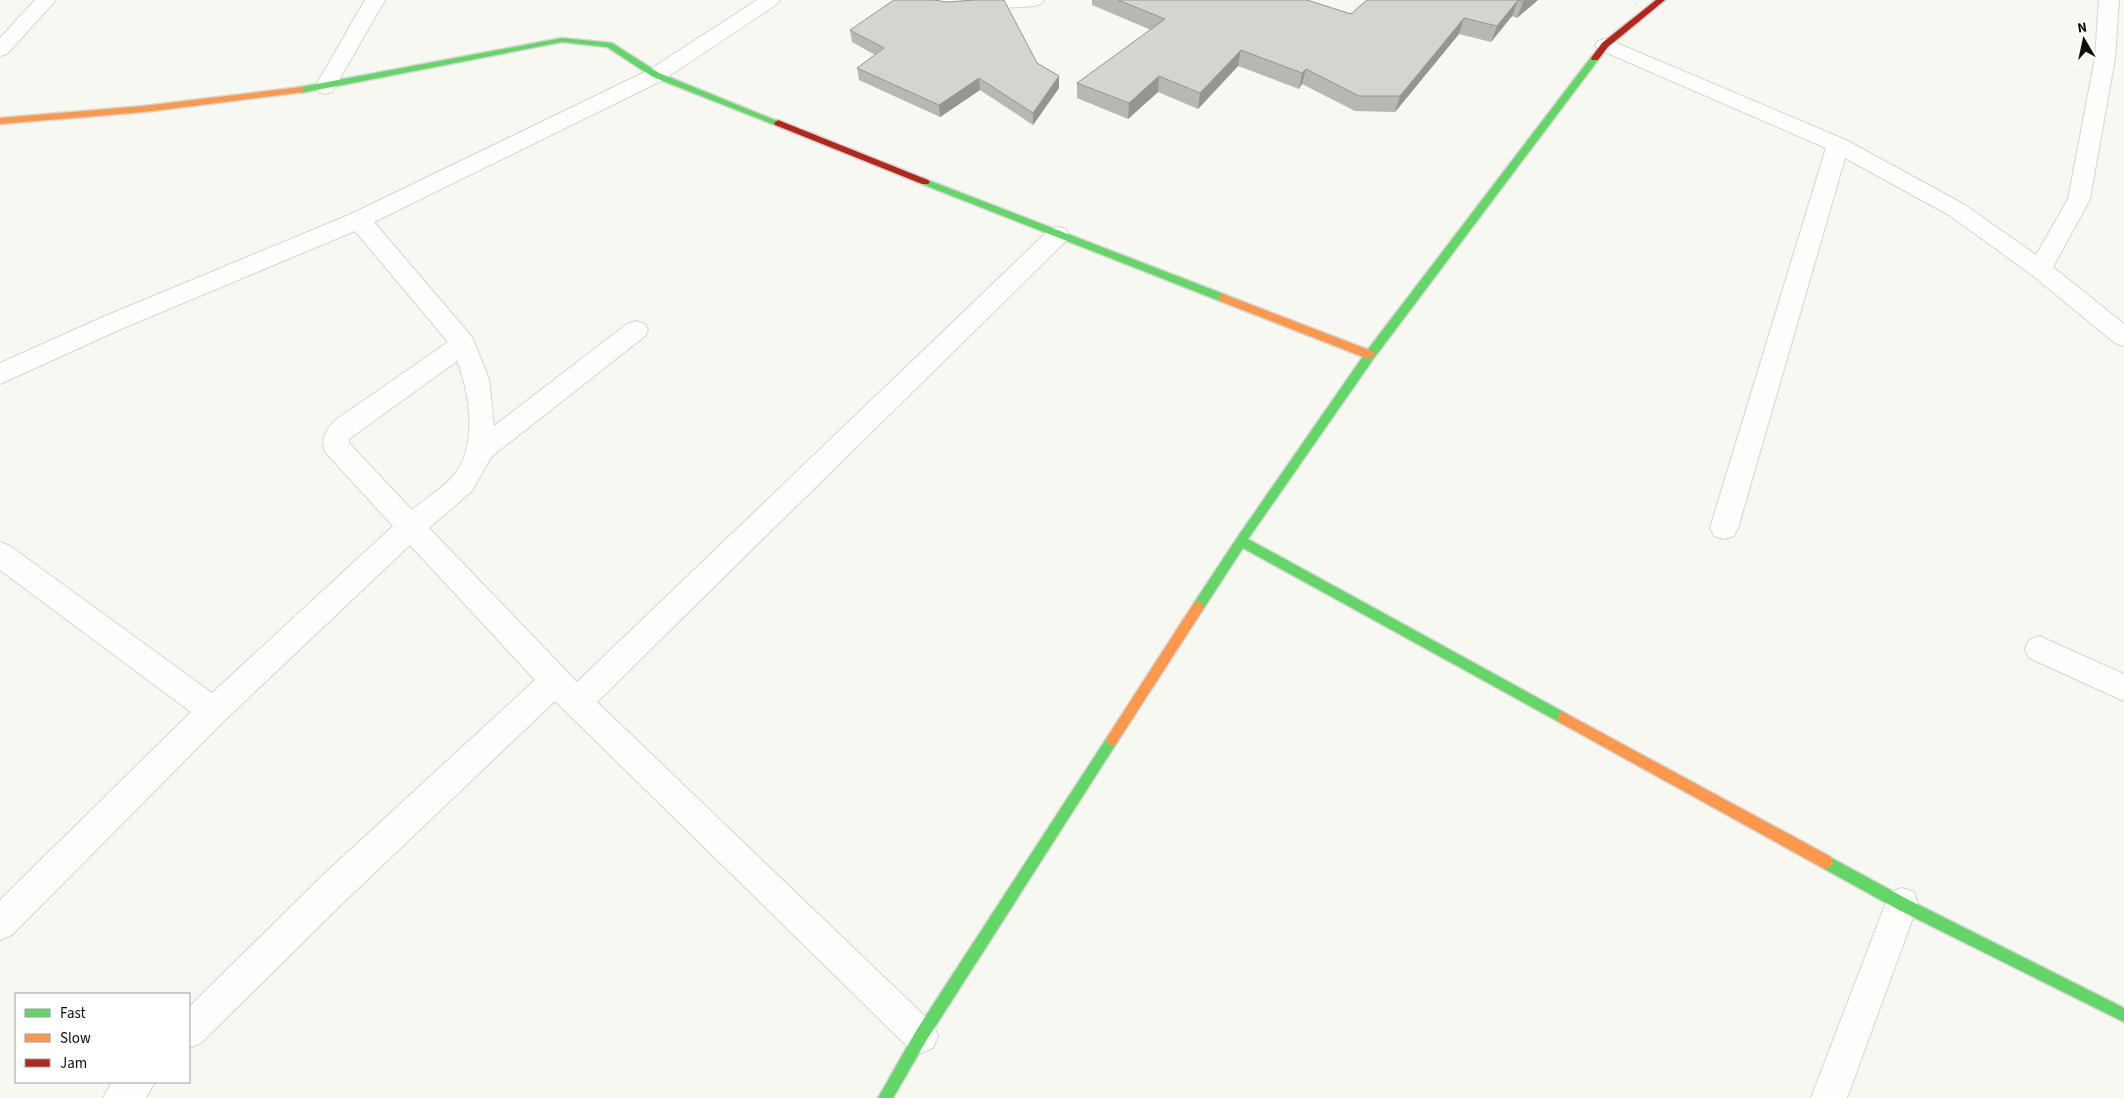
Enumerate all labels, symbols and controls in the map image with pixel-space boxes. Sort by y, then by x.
north arrow [2059,15,2109,65]
text: N [2076,18,2088,39]
legend [15,993,190,1083]
text: Fast [60,1003,86,1024]
text: Slow [60,1028,91,1049]
text: Jam [60,1053,87,1074]

